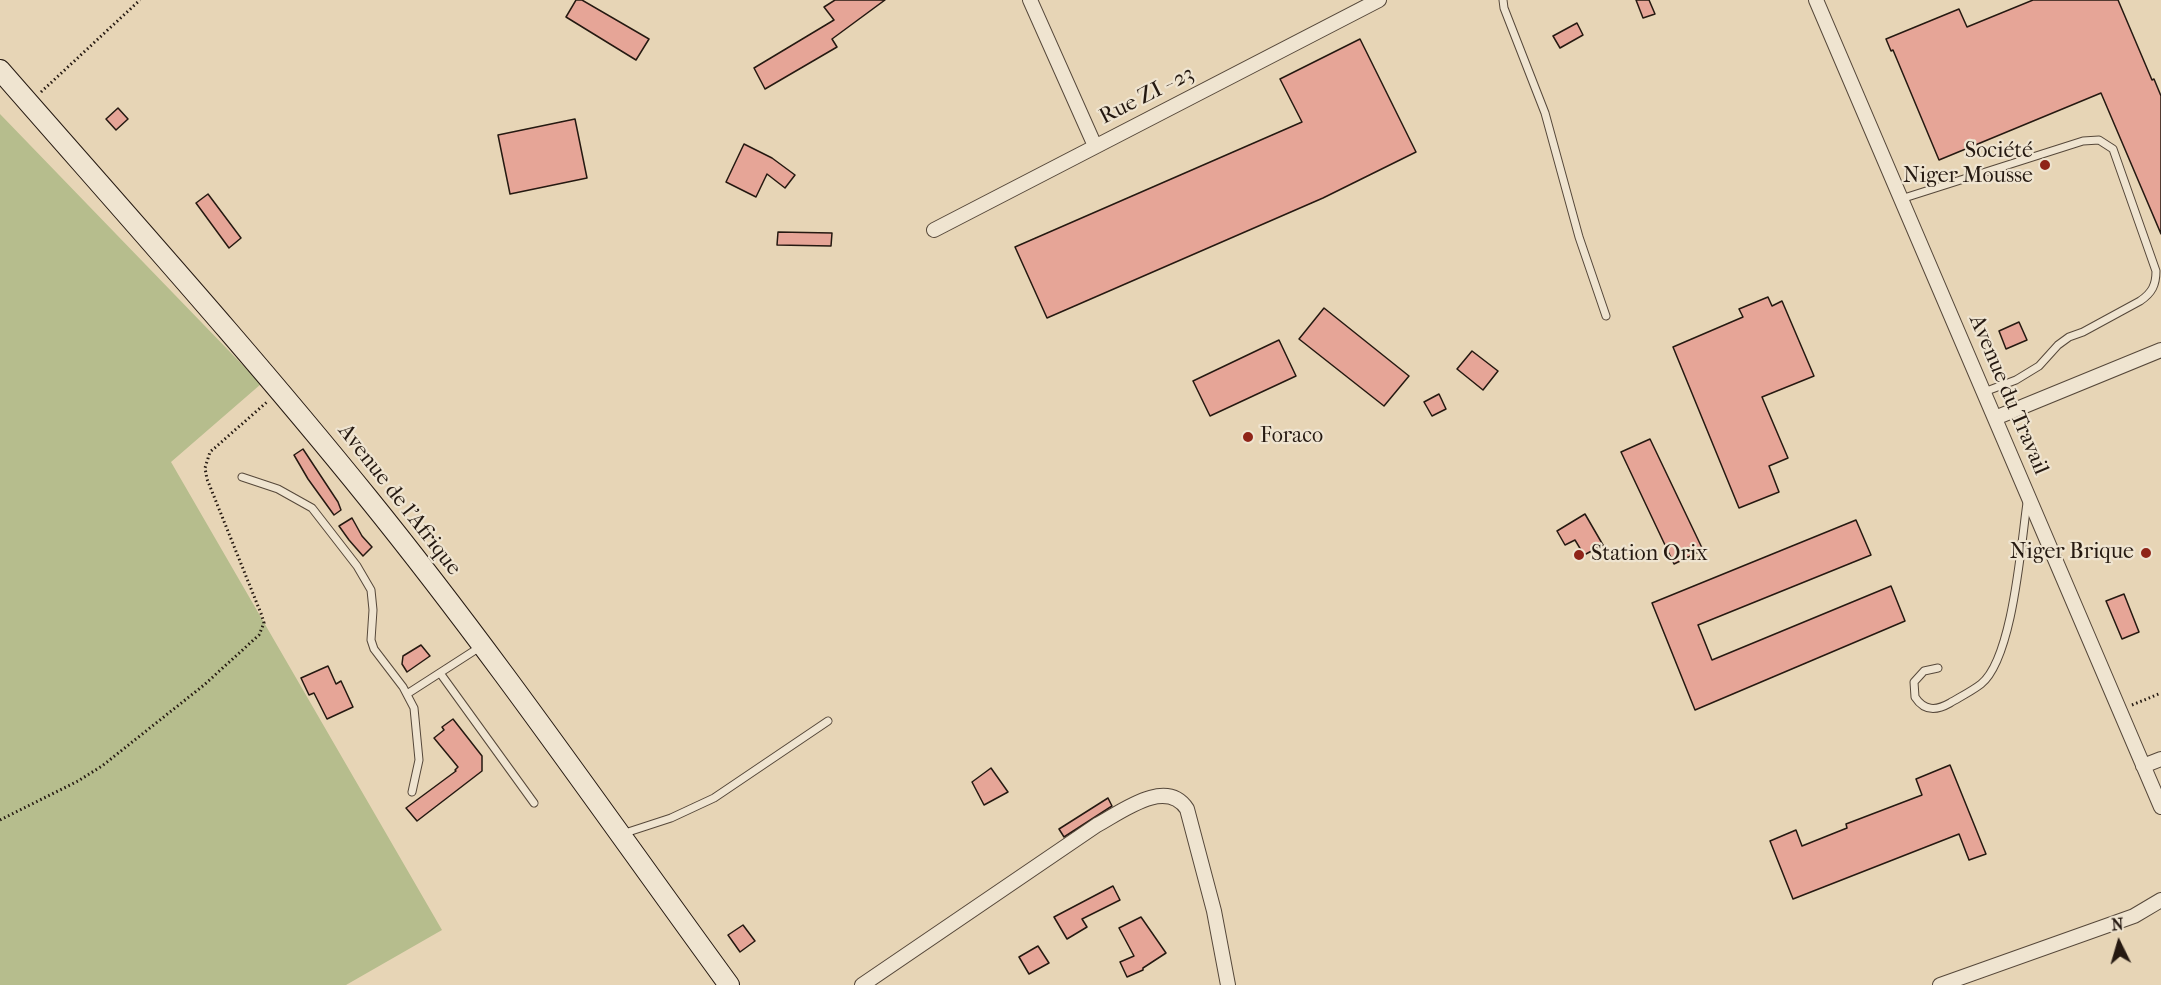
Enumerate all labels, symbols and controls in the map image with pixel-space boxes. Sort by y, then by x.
street label: Rue ZI - 23 [1095,61,1199,131]
place label: Société Niger Mousse [1903,139,2033,190]
marker: Société Niger Mousse [2038,158,2052,172]
street label: Avenue du Travail [1962,311,2054,479]
street label: Avenue de l'Afrique [332,419,466,581]
place label: Foraco [1260,424,1323,450]
marker: Foraco [1241,430,1255,444]
place label: Niger Brique [2010,540,2134,566]
place label: Station Orix [1591,542,1708,568]
marker: Niger Brique [2139,546,2153,560]
marker: Station Orix [1572,548,1586,562]
north arrow [2089,913,2149,973]
text: N [2111,915,2124,935]

